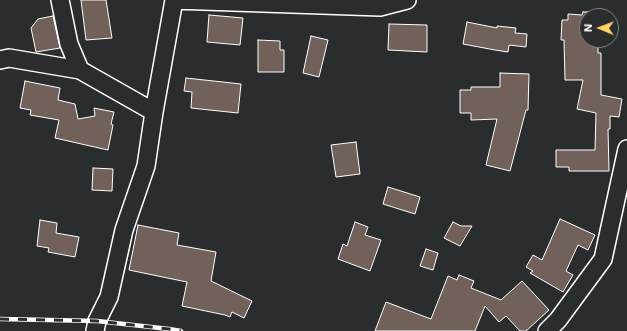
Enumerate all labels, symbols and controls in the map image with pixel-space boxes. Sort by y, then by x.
north arrow [579,8,619,48]
text: N [580,23,595,32]

